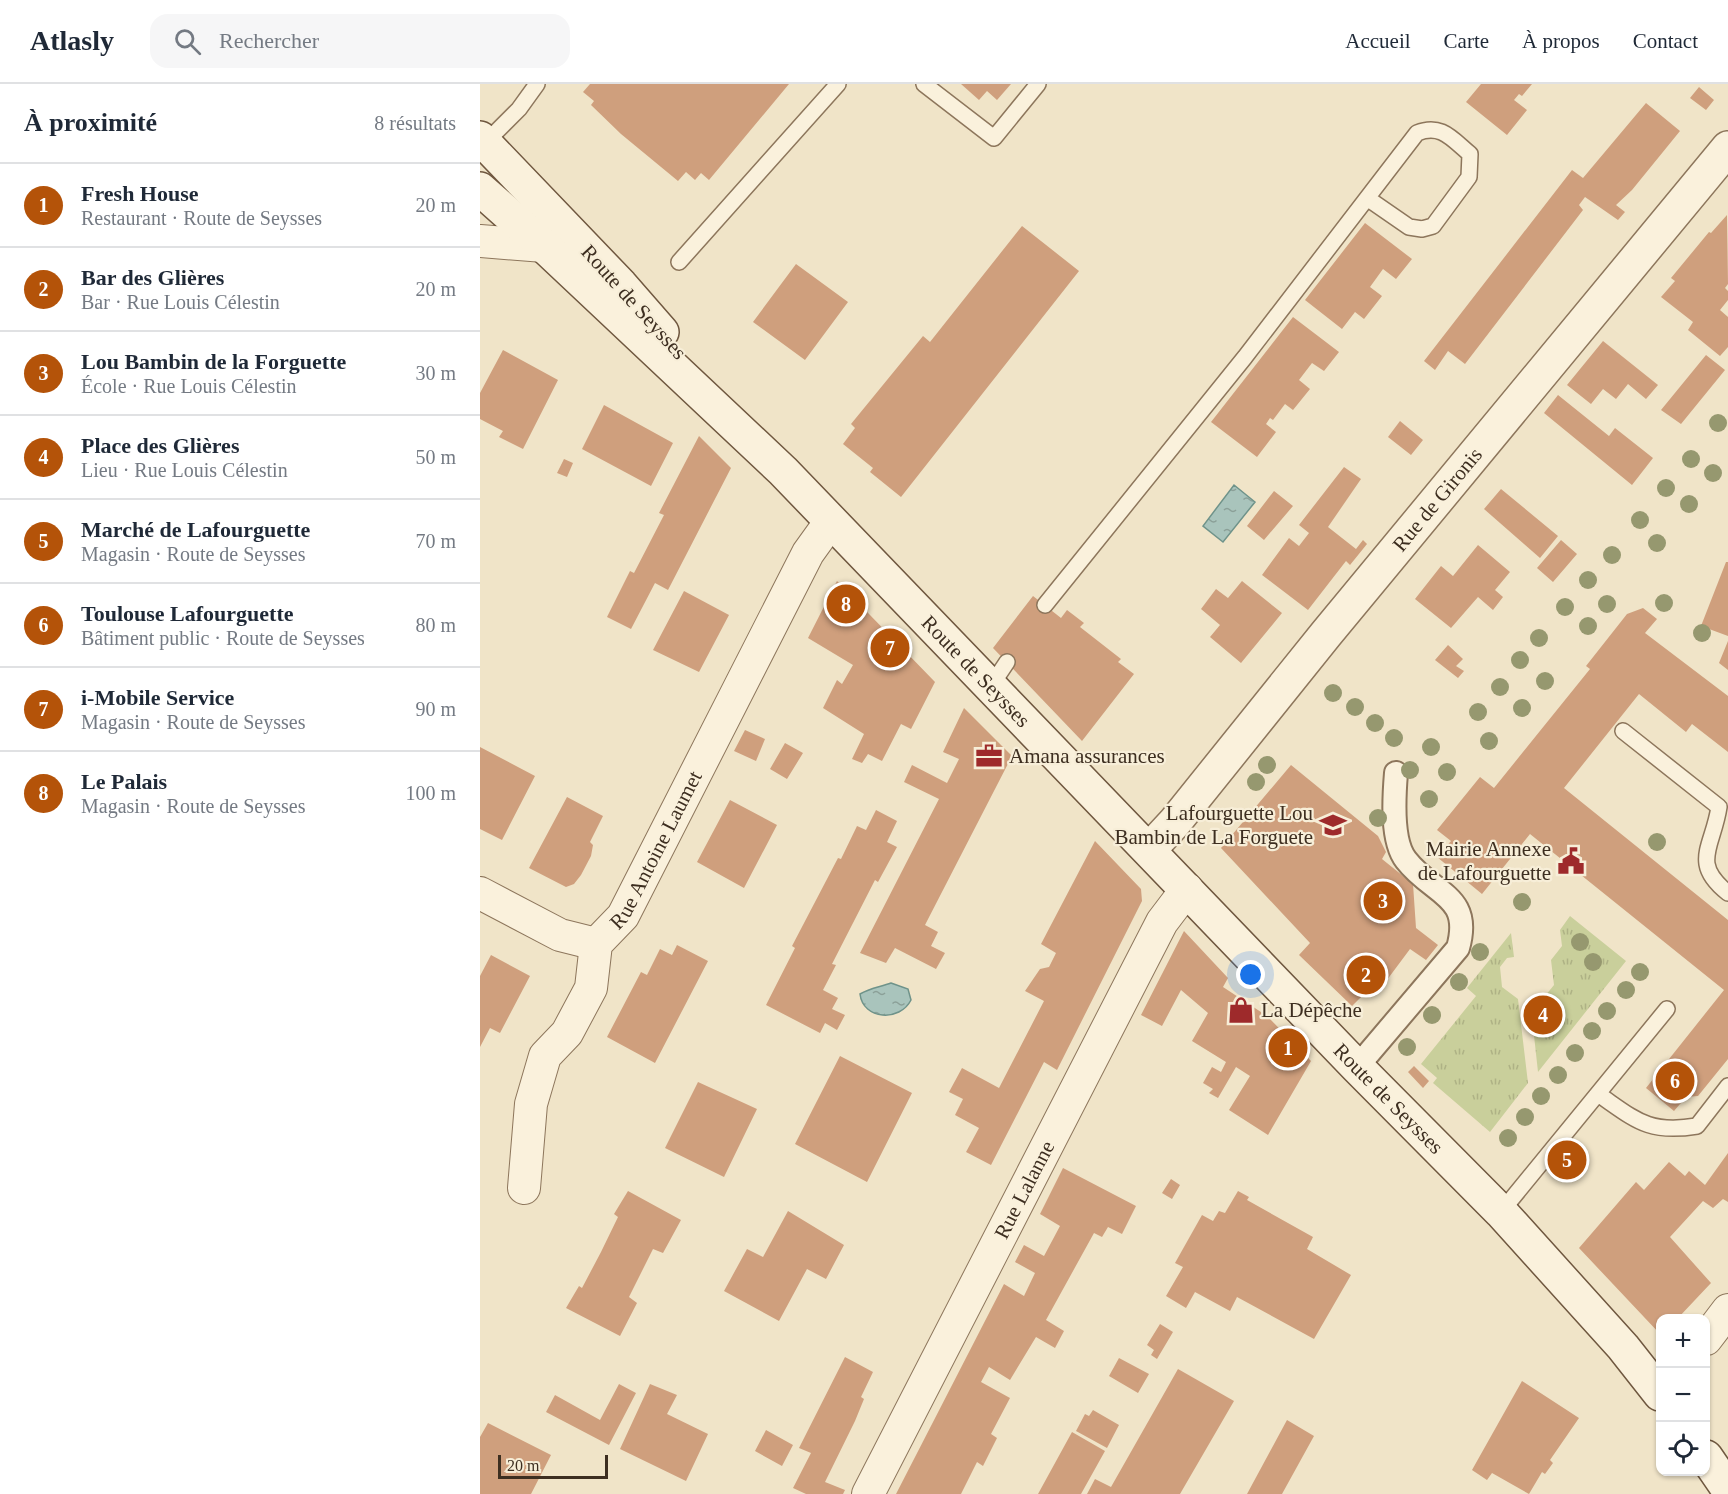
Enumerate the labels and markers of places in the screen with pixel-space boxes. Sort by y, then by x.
pin: 8 [826,582,866,626]
pin: 7 [870,626,910,670]
office icon: Amana assurances [974,741,1004,771]
place label: Amana assurances [1009,744,1165,768]
place label: Lafourguette Lou Bambin de La Forguete [1115,801,1313,849]
school or university icon: Lafourguette Lou Bambin de La Forguete [1318,810,1348,840]
place label: Mairie Annexe de Lafourguette [1418,837,1551,885]
public building icon: Mairie Annexe de Lafourguette [1556,846,1586,876]
pin: 3 [1364,878,1402,924]
pin: 2 [1346,952,1386,998]
pin: 4 [1524,992,1562,1038]
shop icon: La Dépêche [1226,995,1256,1025]
place label: La Dépêche [1261,998,1362,1022]
pin: 1 [1268,1026,1308,1070]
pin: 6 [1656,1058,1694,1104]
pin: 5 [1548,1138,1586,1182]

